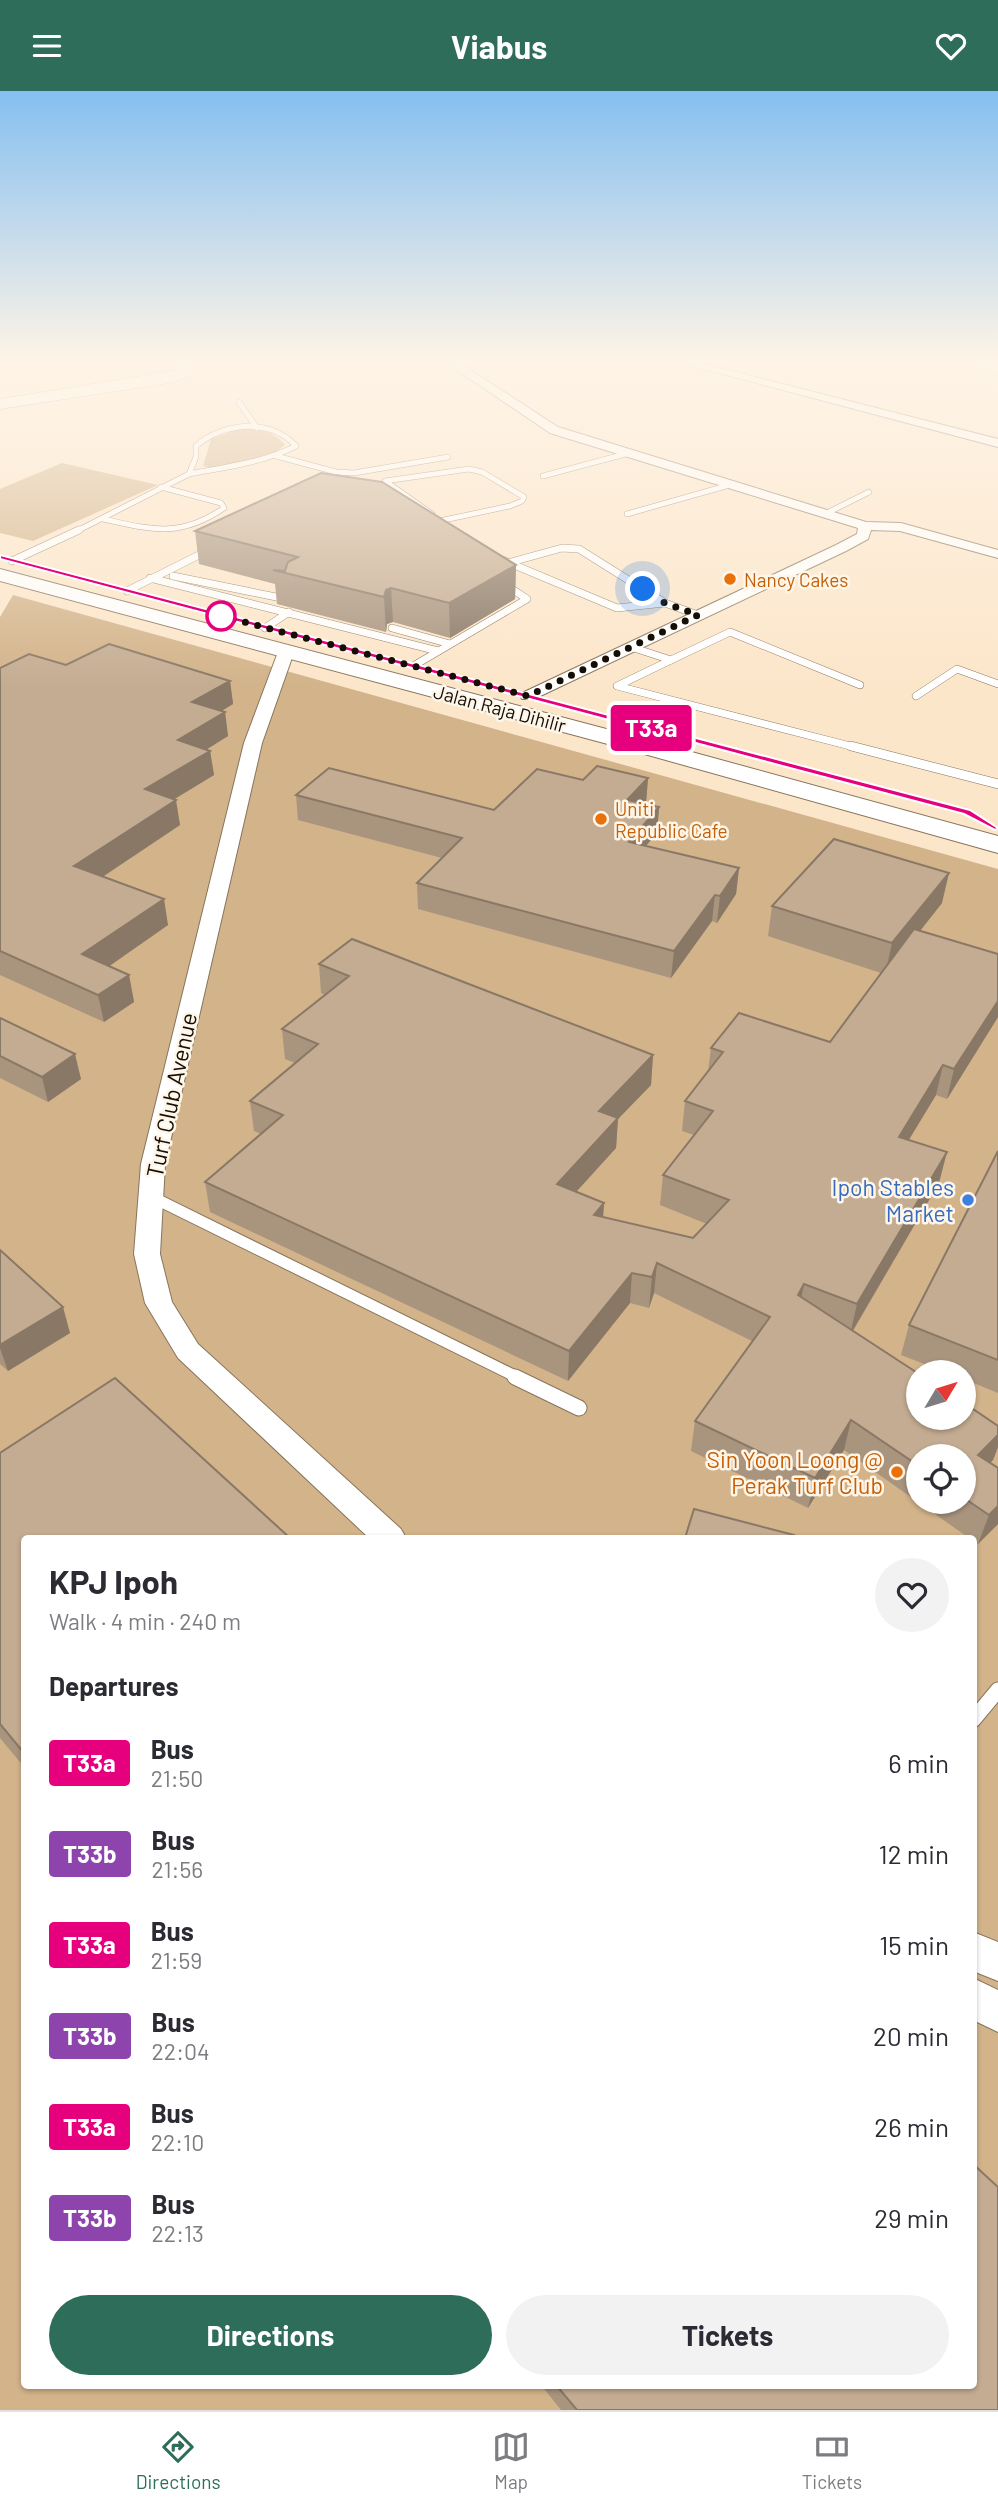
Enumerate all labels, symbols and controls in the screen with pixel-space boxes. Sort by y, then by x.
icon: menu [28,27,66,65]
text: Viabus [451,27,547,65]
icon: heart [932,27,970,65]
place label: Nancy Cakes [744,568,848,591]
your location [625,571,660,606]
marker: Nancy Cakes [722,571,738,587]
unlabelled marker [206,601,236,631]
street label: Jalan Raja Dihilir [431,679,569,737]
line badge: T33a [602,705,700,751]
text: T33a [625,713,677,742]
place label: Uniti Republic Cafe [615,797,728,842]
marker: Uniti Republic Cafe [593,811,609,827]
street label: Turf Club Avenue [140,1010,202,1180]
place label: Ipoh Stables Market [831,1173,954,1227]
marker: Ipoh Stables Market [960,1192,976,1208]
north arrow [906,1360,976,1430]
map controls [906,1360,976,1514]
button: locate [906,1444,976,1514]
place label: Sin Yoon Loong @ Perak Turf Club [707,1445,883,1499]
marker: Sin Yoon Loong @ Perak Turf Club [889,1464,905,1480]
button: heart [875,1558,949,1632]
text: KPJ Ipoh [49,1561,178,1601]
text: Walk · 4 min · 240 m [49,1607,241,1635]
text: Departures [49,1670,179,1701]
text: Bus [151,1733,194,1764]
text: 6 min [888,1747,949,1778]
text: T33a [63,1748,116,1777]
text: 21:50 [151,1764,203,1792]
text: Bus [152,1824,195,1855]
text: 12 min [879,1838,949,1869]
text: T33b [63,1839,117,1868]
text: 21:56 [152,1855,203,1883]
text: Bus [151,1915,194,1946]
text: 15 min [879,1929,949,1960]
text: T33a [63,1930,116,1959]
text: 21:59 [151,1946,202,1974]
text: Bus [152,2006,195,2037]
text: 20 min [873,2020,949,2051]
text: T33b [63,2021,117,2050]
text: 22:04 [152,2037,210,2065]
text: Bus [151,2097,194,2128]
text: 26 min [874,2111,949,2142]
text: T33a [63,2112,116,2141]
text: 22:10 [151,2128,204,2156]
text: Bus [152,2188,195,2219]
text: 29 min [874,2202,949,2233]
text: T33b [63,2203,117,2232]
text: 22:13 [152,2219,204,2247]
button: Directions [49,2295,492,2375]
button: Tickets [506,2295,949,2375]
tab: Directions [136,2428,221,2493]
tab: Map [492,2428,530,2493]
tab: Tickets [802,2428,862,2493]

